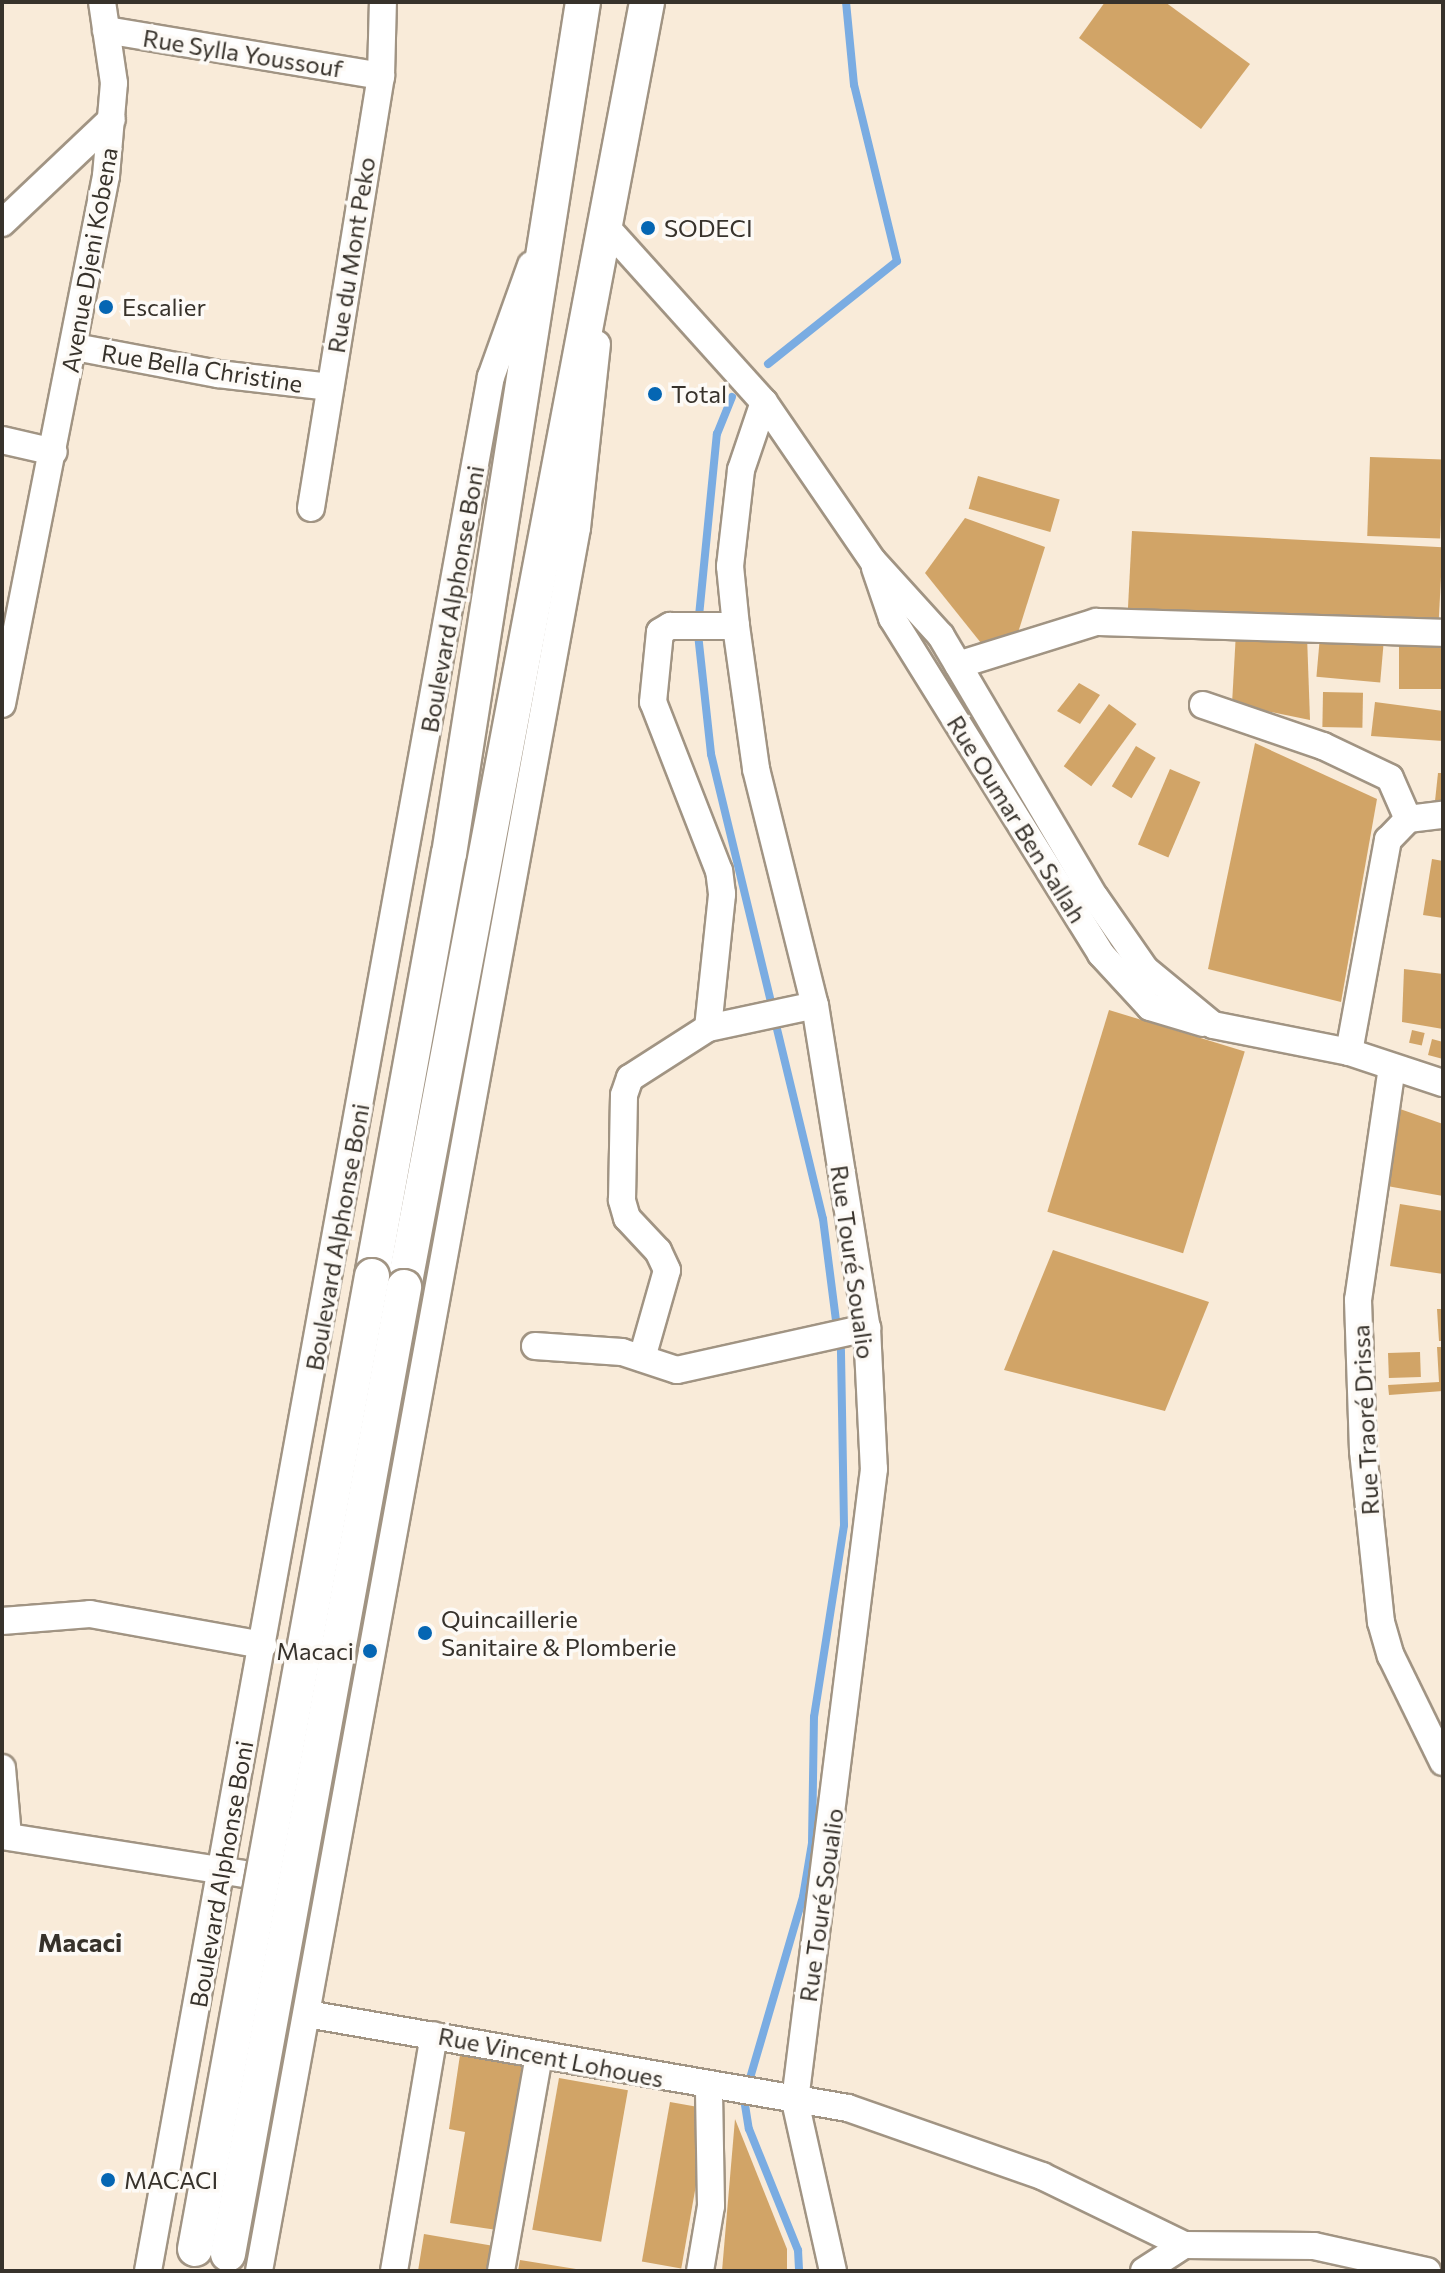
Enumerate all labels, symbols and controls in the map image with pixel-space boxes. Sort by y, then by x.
street label: Rue Sylla Youssouf [141,23,345,83]
street label: Avenue Djeni Kobena [55,145,123,375]
street label: Rue du Mont Peko [321,155,381,355]
place label: SODECI [664,214,753,242]
marker: SODECI [639,219,657,237]
place label: Escalier [122,293,206,321]
marker: Escalier [97,298,115,316]
street label: Rue Bella Christine [99,338,305,398]
place label: Total [671,380,727,408]
marker: Total [646,385,664,403]
street label: Boulevard Alphonse Boni [414,463,490,735]
street label: Rue Oumar Ben Sallah [941,710,1093,928]
street label: Boulevard Alphonse Boni [299,1101,375,1373]
street label: Rue Touré Soualio [825,1163,881,1361]
street label: Rue Traoré Drissa [1346,1324,1384,1516]
place label: Quincaillerie Sanitaire & Plomberie [441,1605,676,1661]
marker: Quincaillerie Sanitaire & Plomberie [416,1624,434,1642]
place label: Macaci [276,1637,354,1665]
marker: Macaci [361,1642,379,1660]
street label: Boulevard Alphonse Boni [183,1738,259,2010]
street label: Rue Touré Soualio [793,1806,849,2004]
district label: Macaci [38,1926,122,1958]
street label: Rue Vincent Lohoues [436,2021,666,2093]
place label: MACACI [124,2166,218,2194]
marker: MACACI [99,2171,117,2189]

